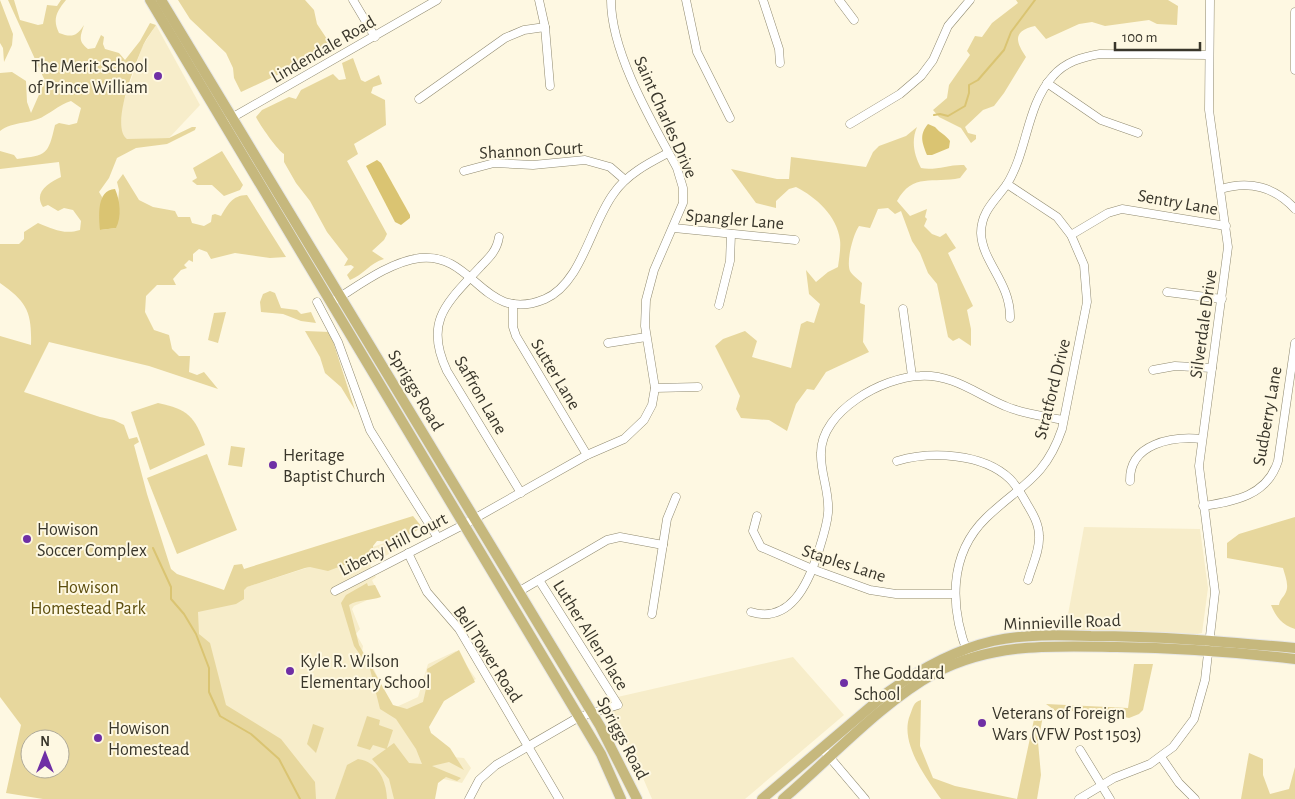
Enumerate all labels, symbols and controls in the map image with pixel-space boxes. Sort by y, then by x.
street label: Lindendale Road [268,13,379,87]
scale bar [1115,20,1200,52]
text: 100 m [1122,30,1157,45]
street label: Saint Charles Drive [630,54,700,181]
place label: The Merit School of Prince William [28,58,148,97]
marker: The Merit School of Prince William [152,70,164,82]
street label: Shannon Court [479,139,583,163]
street label: Sentry Lane [1136,187,1219,219]
street label: Spangler Lane [685,207,785,233]
street label: Silverdale Drive [1187,269,1221,380]
street label: Sutter Lane [527,336,583,413]
street label: Stratford Drive [1032,337,1074,442]
street label: Spriggs Road [384,347,446,434]
street label: Saffron Lane [451,353,510,438]
street label: Sudberry Lane [1250,365,1286,467]
place label: Heritage Baptist Church [283,447,385,486]
marker: Heritage Baptist Church [267,459,279,471]
street label: Liberty Hill Court [337,510,451,580]
place label: Howison Soccer Complex [37,521,147,560]
marker: Howison Soccer Complex [21,533,33,545]
street label: Staples Lane [799,542,888,586]
street label: Luther Allen Place [549,577,631,694]
park label: Howison Homestead Park [30,579,146,618]
street label: Bell Tower Road [449,603,525,706]
street label: Minnieville Road [1003,612,1121,634]
place label: Kyle R. Wilson Elementary School [300,653,431,692]
marker: Kyle R. Wilson Elementary School [284,665,296,677]
place label: The Goddard School [854,665,944,704]
marker: The Goddard School [838,677,850,689]
street label: Spriggs Road [593,694,651,783]
place label: Veterans of Foreign Wars (VFW Post 1503) [992,705,1142,744]
marker: Veterans of Foreign Wars (VFW Post 1503) [976,717,988,729]
place label: Howison Homestead [108,720,189,759]
north arrow [20,729,70,779]
marker: Howison Homestead [92,732,104,744]
text: N [40,735,50,749]

